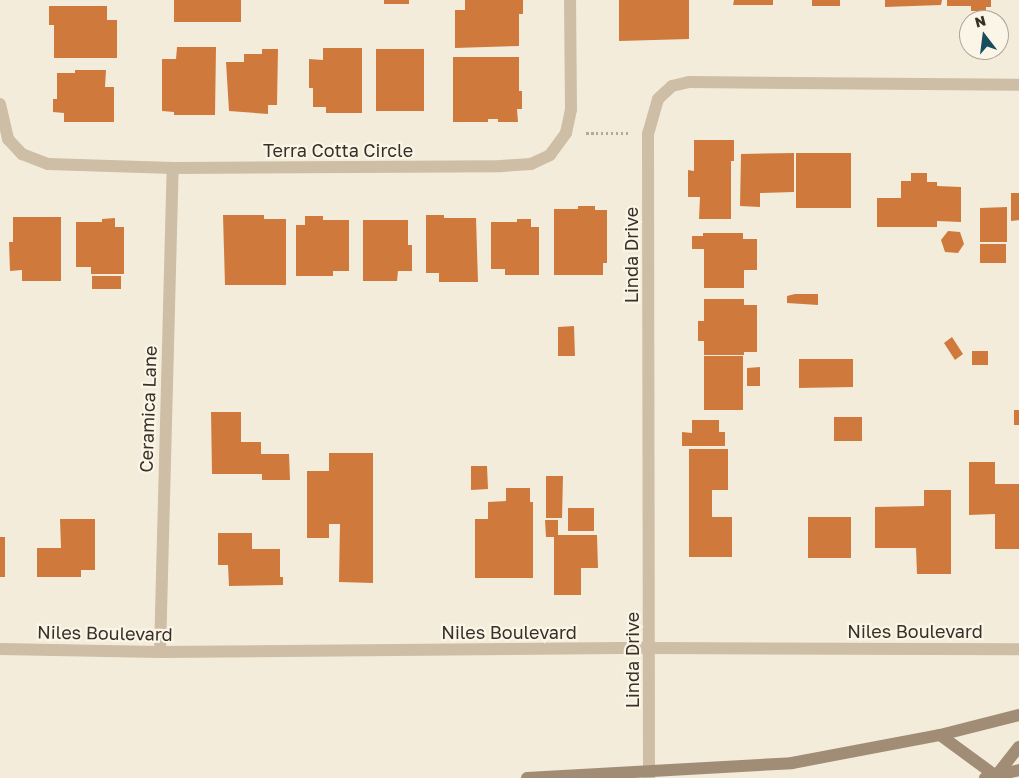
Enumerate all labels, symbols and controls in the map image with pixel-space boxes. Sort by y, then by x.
north arrow [959,10,1009,60]
text: N [973,11,988,31]
street label: Terra Cotta Circle [263,139,413,161]
street label: Linda Drive [620,207,642,303]
street label: Ceramica Lane [135,345,161,473]
street label: Linda Drive [621,612,643,708]
street label: Niles Boulevard [847,620,983,642]
street label: Niles Boulevard [37,621,173,645]
street label: Niles Boulevard [441,621,577,643]

